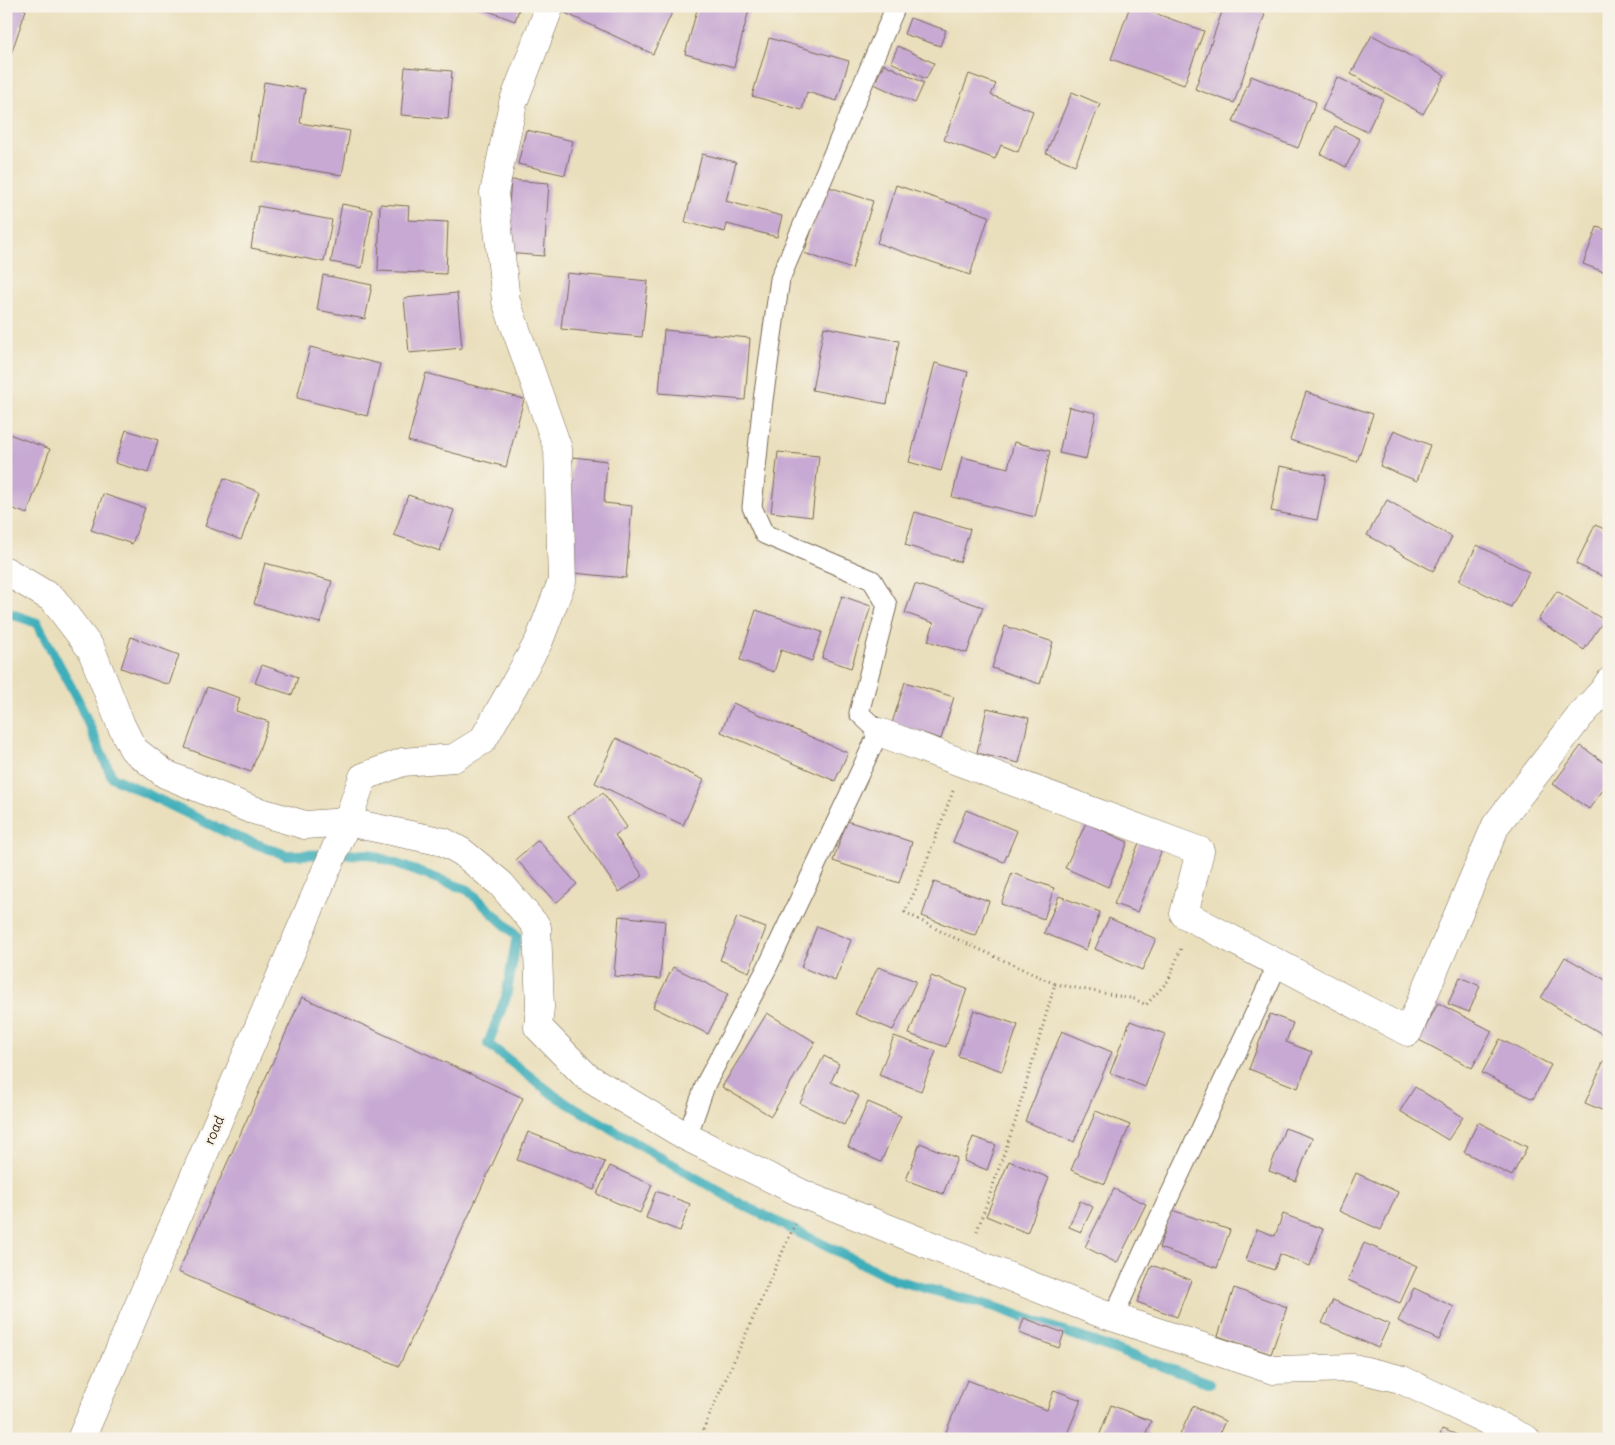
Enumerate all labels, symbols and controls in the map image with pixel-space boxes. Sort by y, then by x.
street label: road [200,1113,228,1147]

